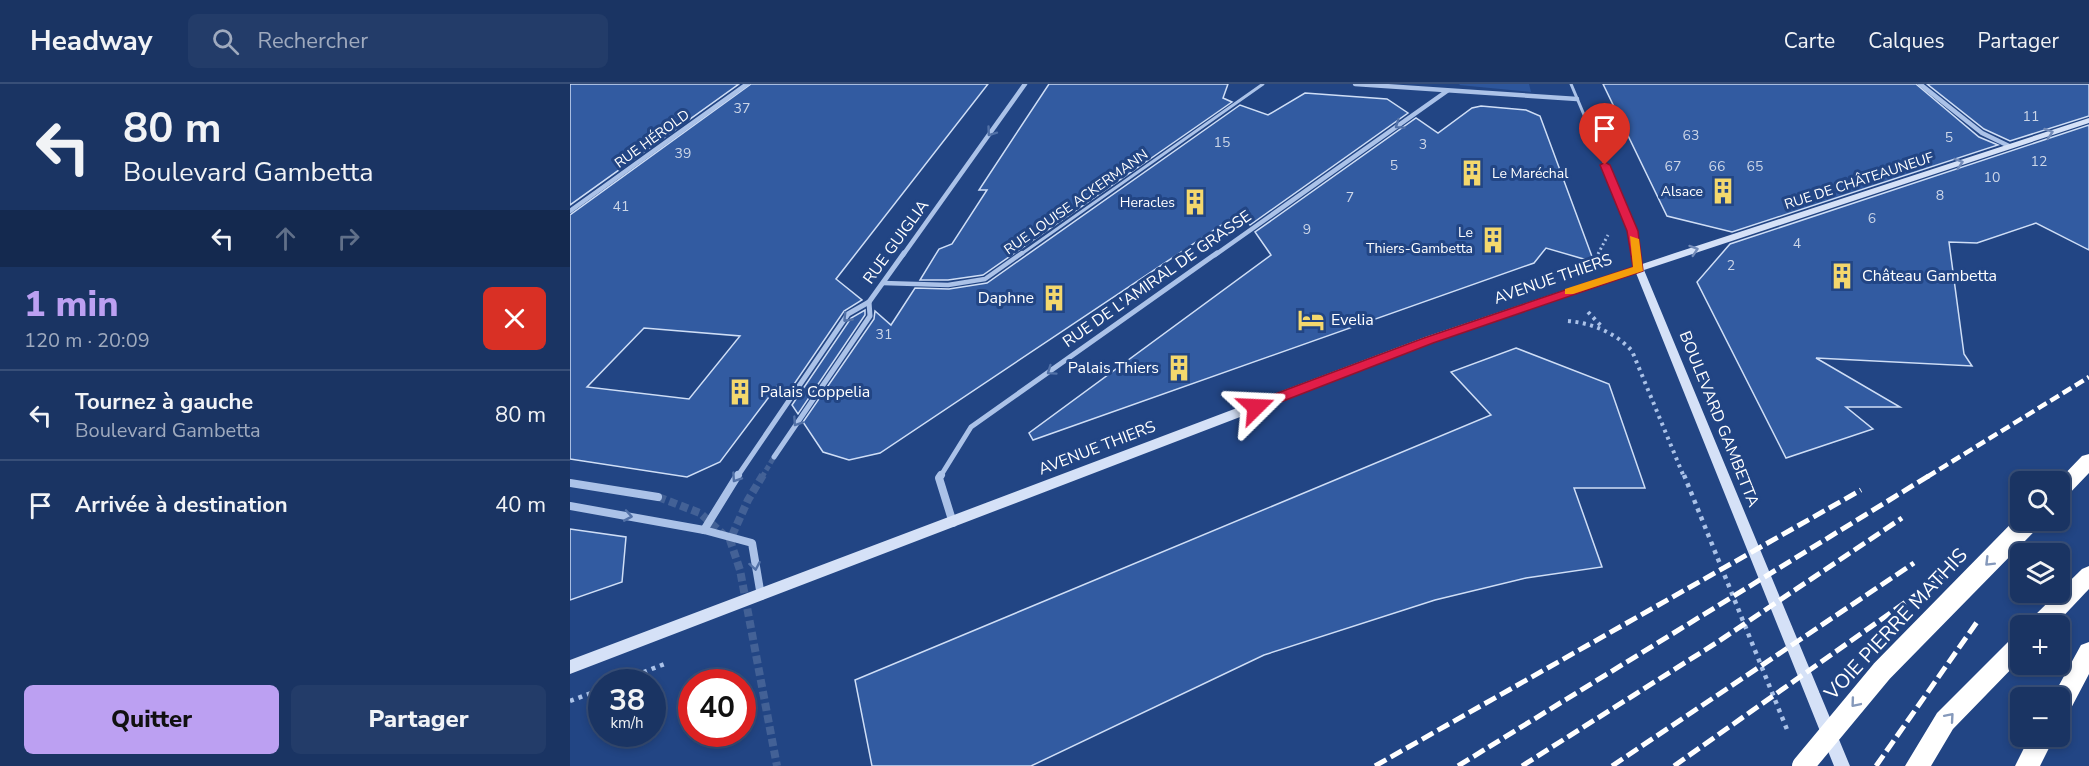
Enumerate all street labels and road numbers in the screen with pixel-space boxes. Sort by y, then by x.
street label: RUE HÉROLD [611,105,693,173]
street label: RUE LOUISE ACKERMANN [1000,145,1152,259]
street label: RUE DE CHÂTEAUNEUF [1782,148,1936,214]
street label: RUE GUIGLIA [858,195,934,289]
street label: RUE DE L'AMIRAL DE GRASSE [1058,205,1256,353]
street label: AVENUE THIERS [1491,248,1615,310]
street label: BOULEVARD GAMBETTA [1674,328,1765,511]
street label: AVENUE THIERS [1035,415,1159,480]
street label: VOIE PIERRE MATHIS [1818,542,1974,707]

